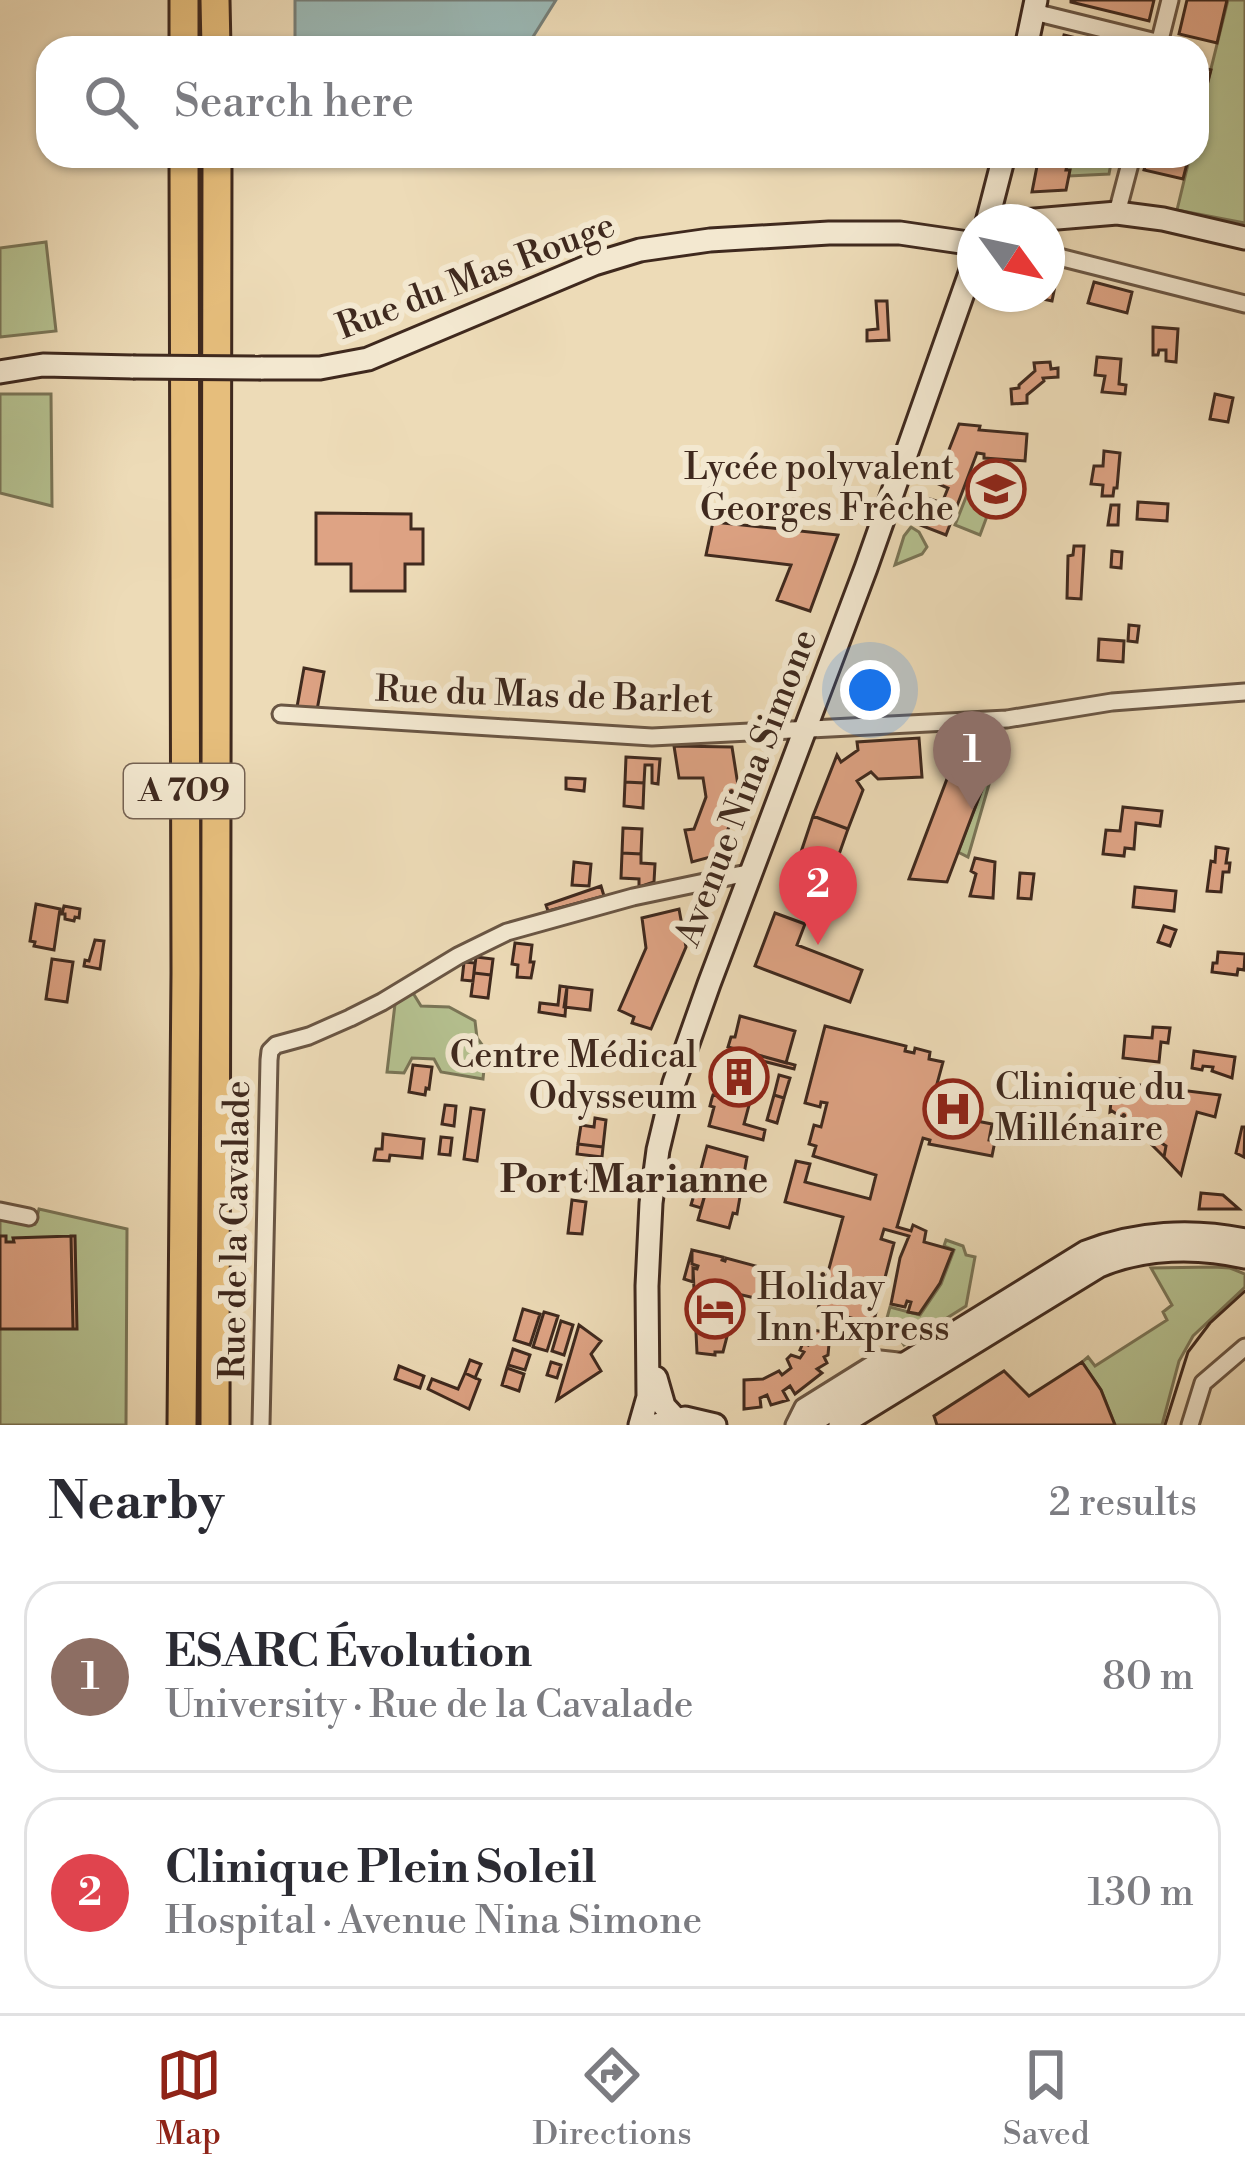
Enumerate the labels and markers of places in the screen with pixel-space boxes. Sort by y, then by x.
place label: Lycée polyvalent Georges Frêche [684,446,954,532]
school or university icon: Lycée polyvalent Georges Frêche [965,458,1027,520]
pin: 1 [933,711,1011,810]
pin: 2 [779,846,857,945]
place label: Centre Médical Odysseum [450,1034,697,1120]
building icon: Centre Médical Odysseum [708,1046,770,1108]
place label: Clinique du Millénaire [995,1066,1185,1152]
hospital icon: Clinique du Millénaire [922,1078,984,1140]
place label: Holiday Inn Express [757,1266,950,1352]
hotel icon: Holiday Inn Express [684,1278,746,1340]

